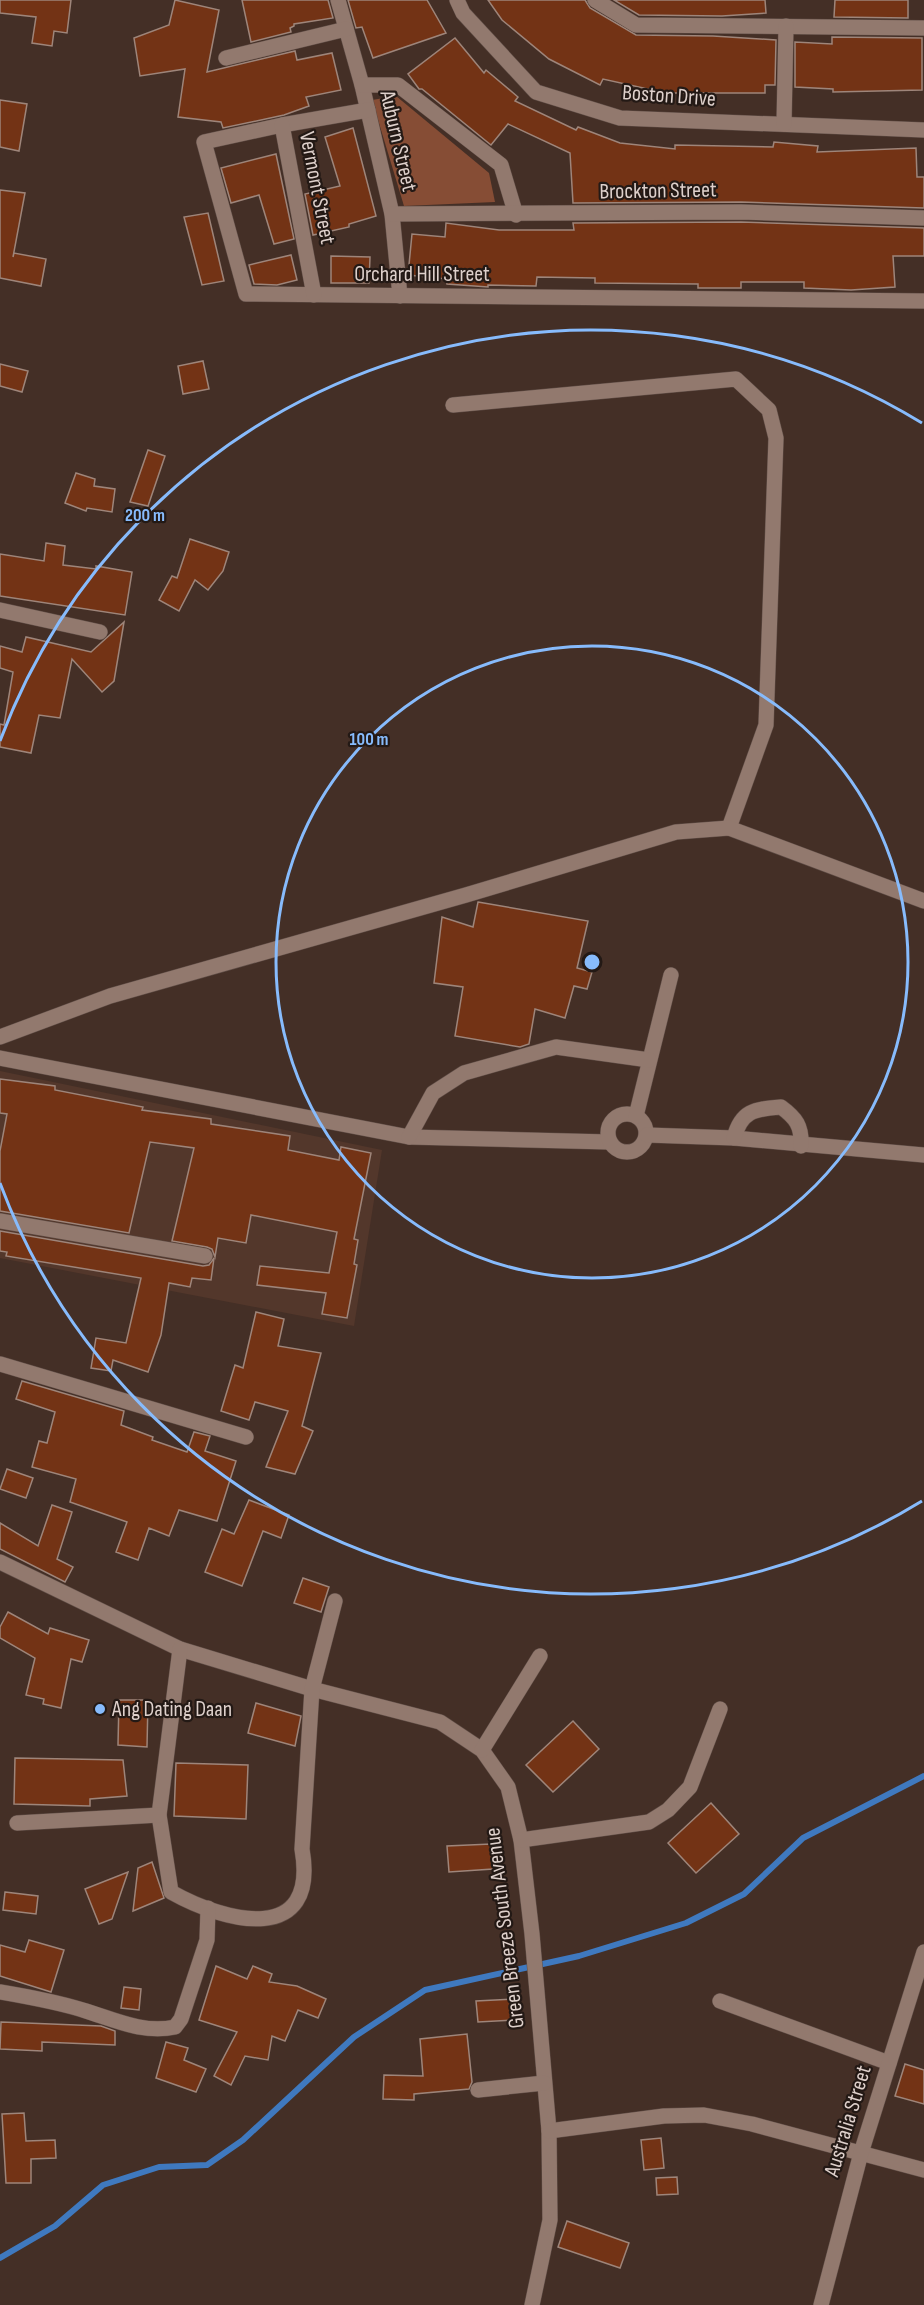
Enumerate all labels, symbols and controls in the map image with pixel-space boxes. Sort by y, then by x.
street label: Boston Drive [621,79,717,113]
street label: Auburn Street [373,87,423,194]
street label: Vermont Street [293,130,341,247]
street label: Brockton Street [599,176,717,206]
street label: Orchard Hill Street [354,261,490,288]
text: 200 m [125,505,165,526]
text: 100 m [350,729,389,750]
centre of rings [582,952,602,972]
place label: Ang Dating Daan [111,1696,232,1723]
marker: Ang Dating Daan [93,1702,107,1716]
street label: Green Breeze South Avenue [479,1826,531,2030]
street label: Australia Street [818,2062,878,2181]

